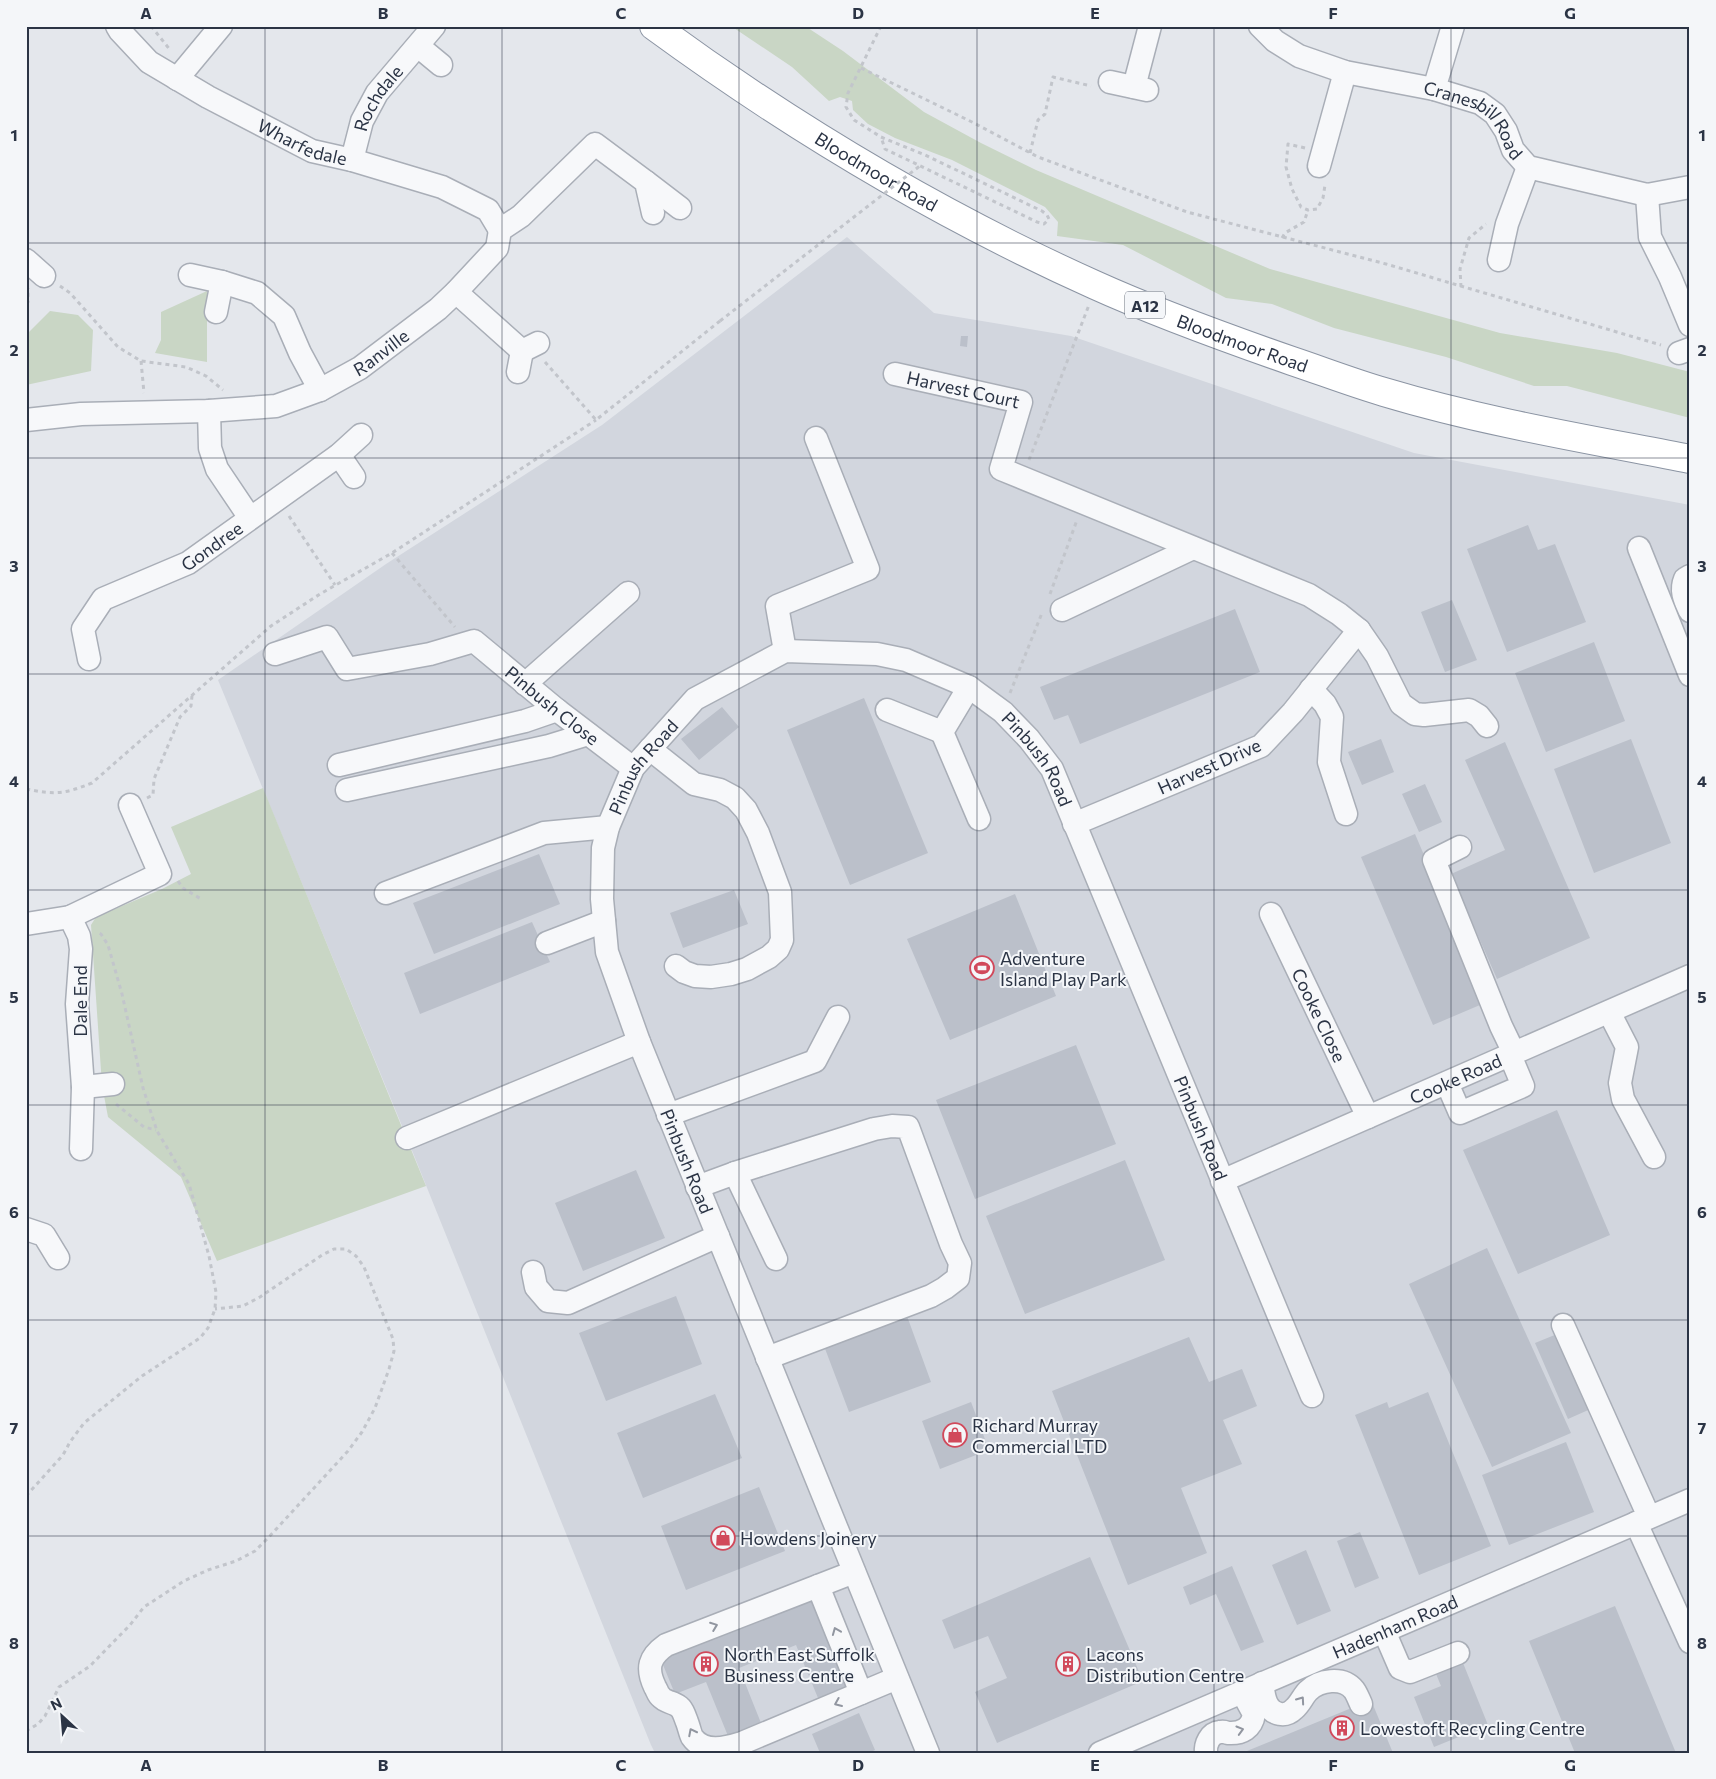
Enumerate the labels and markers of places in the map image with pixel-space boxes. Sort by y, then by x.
place label: Adventure Island Play Park [1000,947,1127,990]
sports icon: Adventure Island Play Park [969,955,995,981]
place label: Richard Murray Commercial LTD [972,1414,1107,1457]
shop icon: Richard Murray Commercial LTD [942,1422,968,1448]
shop icon: Howdens Joinery [710,1525,736,1551]
place label: Howdens Joinery [740,1527,877,1549]
place label: North East Suffolk Business Centre [724,1643,875,1686]
place label: Lacons Distribution Centre [1086,1643,1244,1686]
building icon: North East Suffolk Business Centre [693,1651,719,1677]
building icon: Lacons Distribution Centre [1055,1651,1081,1677]
building icon: Lowestoft Recycling Centre [1329,1715,1355,1741]
place label: Lowestoft Recycling Centre [1360,1717,1585,1739]

